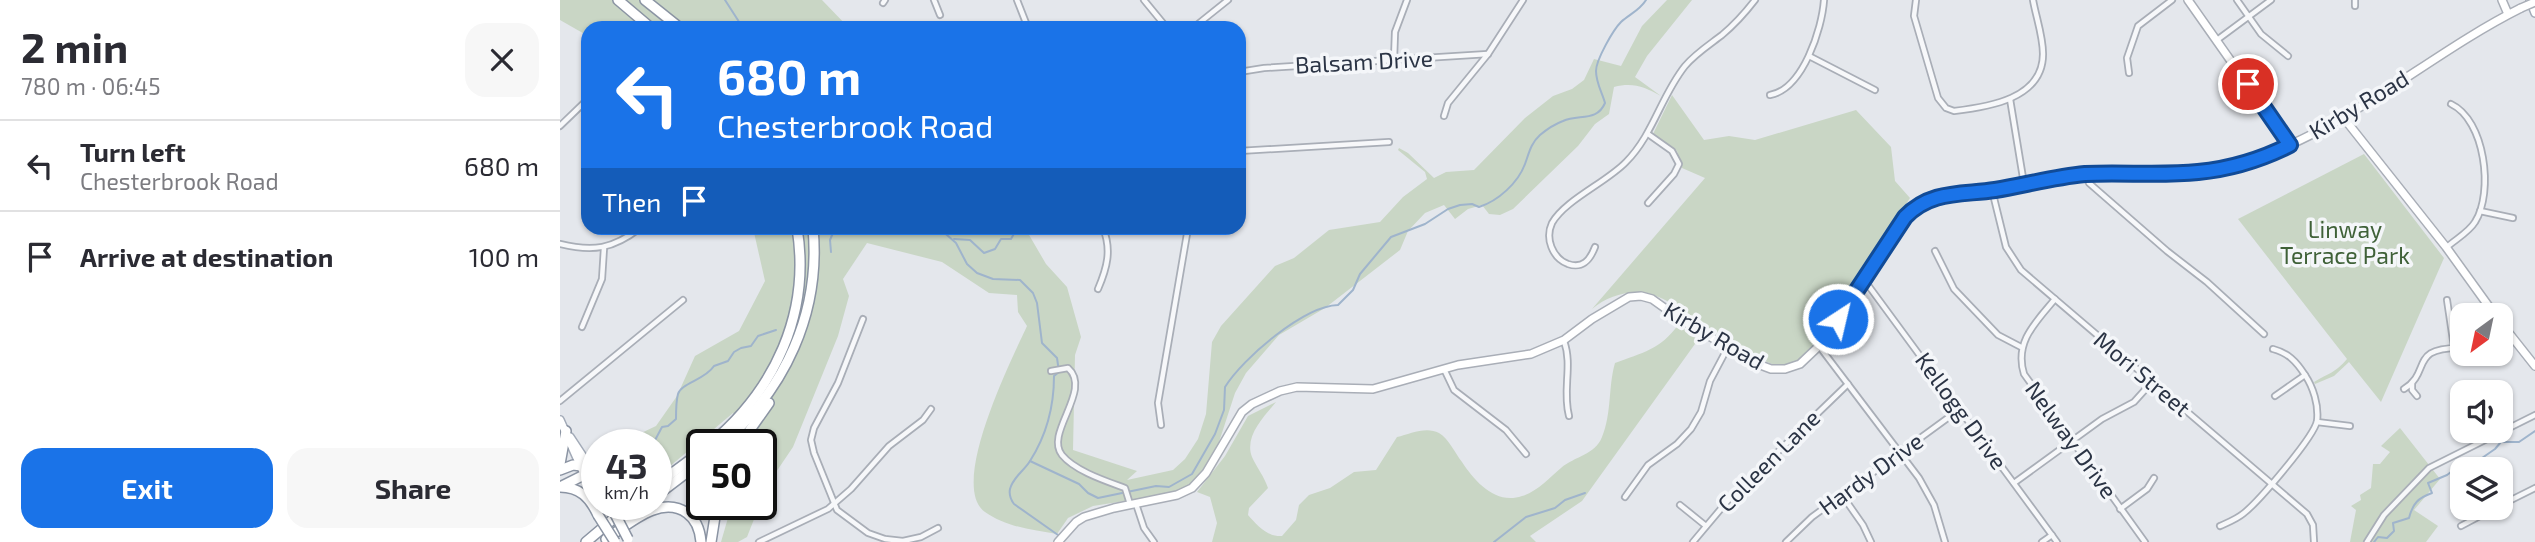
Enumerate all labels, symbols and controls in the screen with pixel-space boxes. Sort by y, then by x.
text: 2 min [21,21,128,71]
button: close [465,23,539,97]
street label: Balsam Drive [1294,43,1434,79]
text: 680 m [717,46,861,105]
icon: left [602,49,693,140]
pin [2218,54,2278,114]
street label: Kirby Road [2304,63,2413,145]
icon: arrive [2229,65,2267,103]
text: 780 m · 06:45 [21,72,161,100]
text: Chesterbrook Road [717,106,993,144]
text: Turn left [80,136,186,167]
icon: left [21,147,59,185]
text: 680 m [464,150,539,181]
text: Chesterbrook Road [80,167,279,195]
icon: arrive [675,182,713,220]
text: Then [602,186,661,217]
park label: Linway Terrace Park [2280,215,2410,269]
icon: arrive [21,238,59,276]
text: Arrive at destination [80,241,333,272]
text: 100 m [469,241,539,272]
position arrow [1801,282,1875,356]
street label: Kirby Road [1659,295,1770,375]
north arrow [2450,303,2513,366]
map controls [2450,303,2513,520]
street label: Mori Street [2089,325,2197,422]
street label: Kellogg Drive [1910,346,2014,474]
street label: Nelway Drive [2020,375,2124,503]
button: sound [2450,380,2513,443]
street label: Colleen Lane [1711,403,1825,517]
street label: Hardy Drive [1813,426,1928,520]
speed limit sign: 50 [686,429,777,520]
text: 43 [605,444,648,486]
button: Exit [21,448,273,528]
button: Share [287,448,539,528]
button: layers [2450,457,2513,520]
text: km/h [604,481,649,503]

